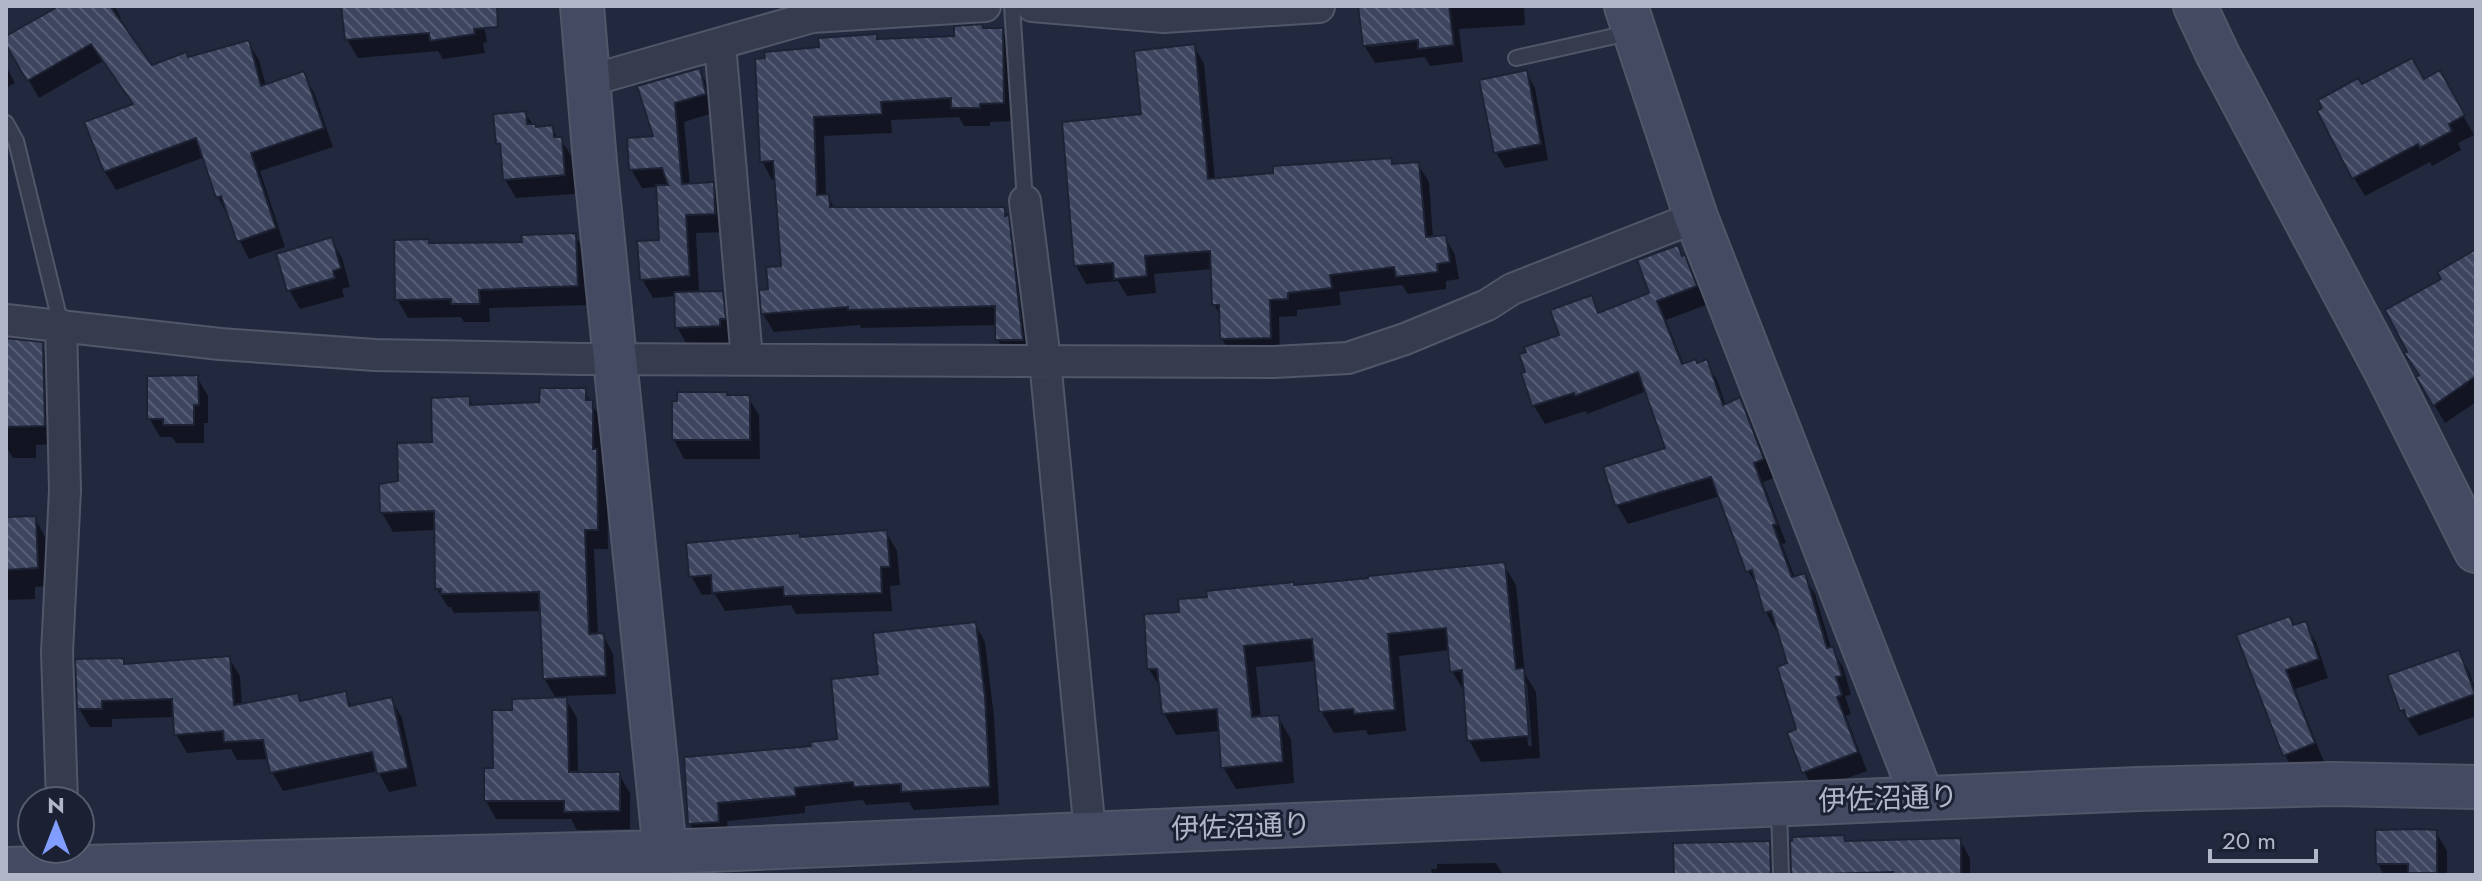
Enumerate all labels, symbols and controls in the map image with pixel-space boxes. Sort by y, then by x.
street label: 伊佐沼通り [1817,776,1959,821]
north arrow [16,785,96,865]
text: N [47,789,65,821]
street label: 伊佐沼通り [1170,804,1312,849]
scale bar [2210,813,2316,863]
text: 20 m [2222,823,2276,858]

